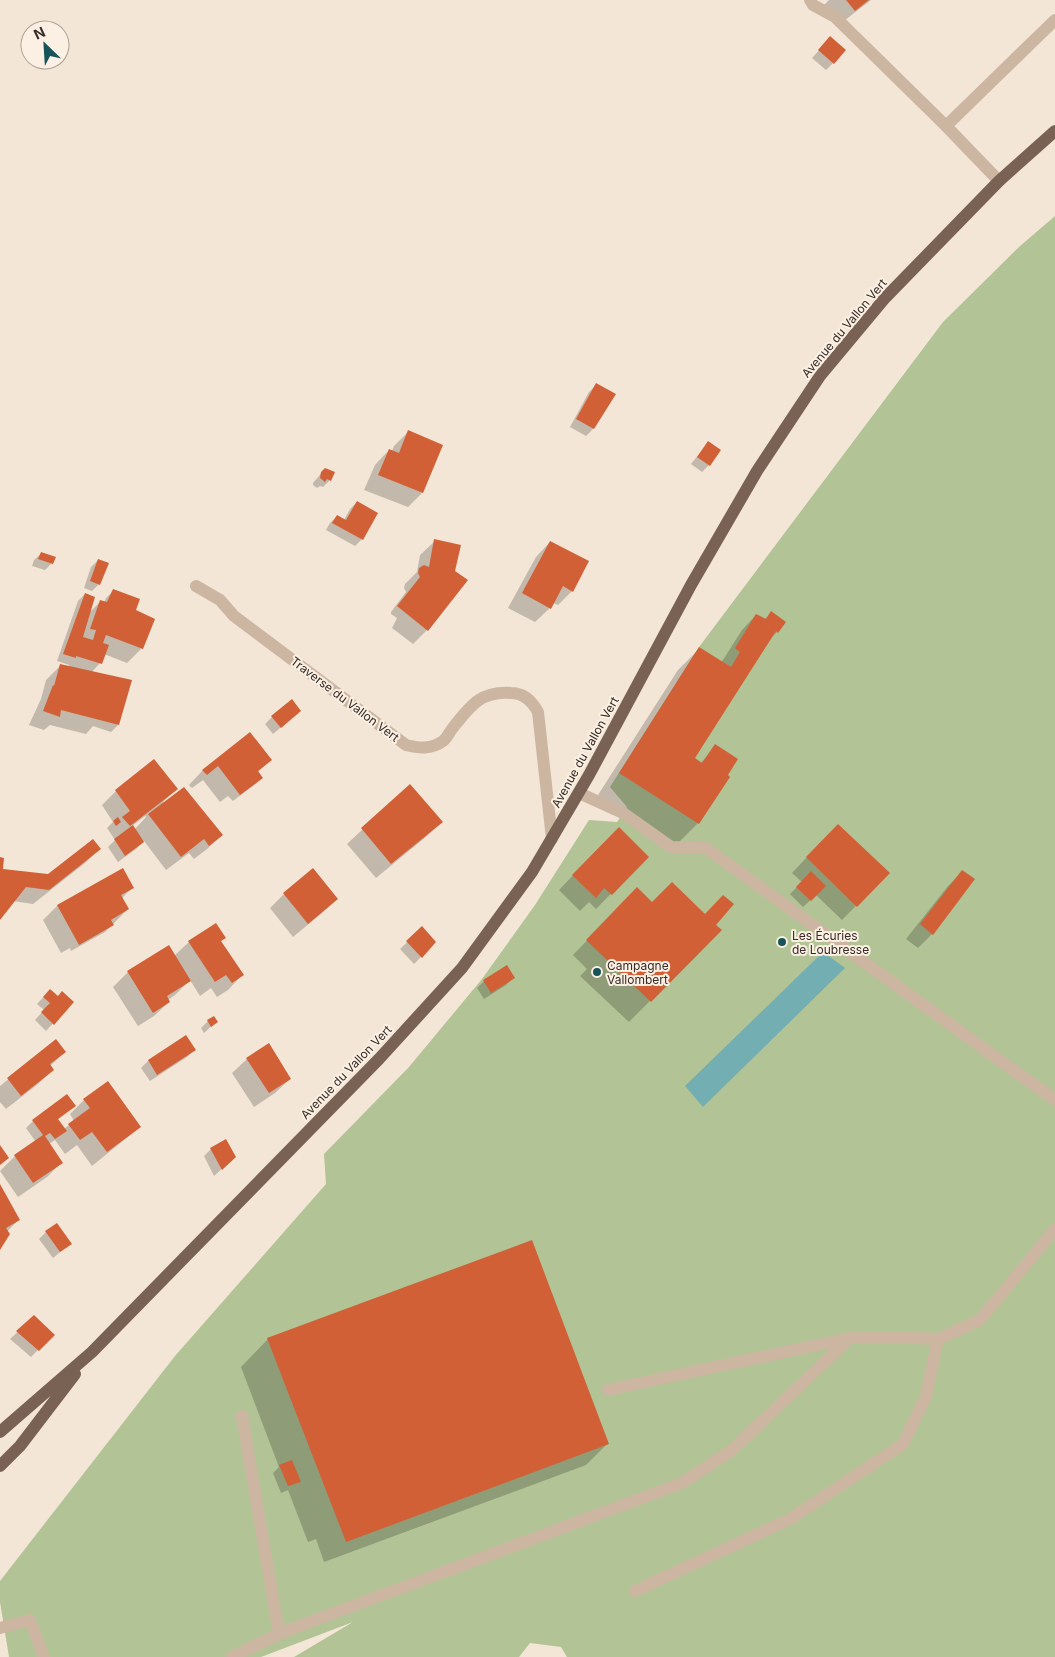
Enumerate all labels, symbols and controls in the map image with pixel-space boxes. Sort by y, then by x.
north arrow [20,20,70,70]
text: N [31,23,48,43]
street label: Avenue du Vallon Vert [798,275,890,381]
street label: Traverse du Vallon Vert [288,653,402,745]
street label: Avenue du Vallon Vert [548,694,622,810]
place label: Les Écuries de Loubresse [792,928,869,957]
marker: Les Écuries de Loubresse [776,936,788,948]
place label: Campagne Vallombert [607,958,669,987]
marker: Campagne Vallombert [591,966,603,978]
street label: Avenue du Vallon Vert [297,1022,395,1122]

